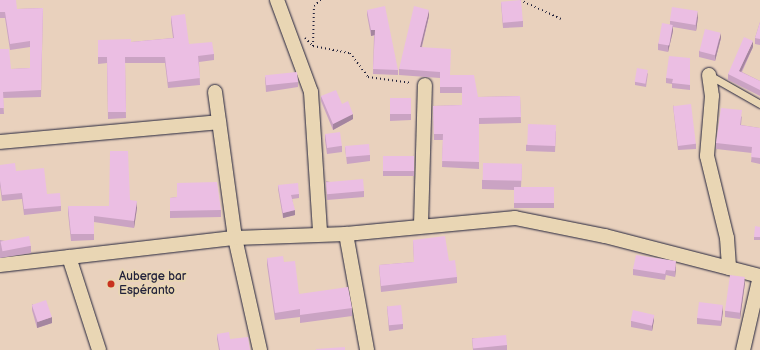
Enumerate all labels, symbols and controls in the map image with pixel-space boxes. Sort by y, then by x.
place label: Auberge bar Espéranto [119,270,186,298]
marker: Auberge bar Espéranto [106,279,116,289]

